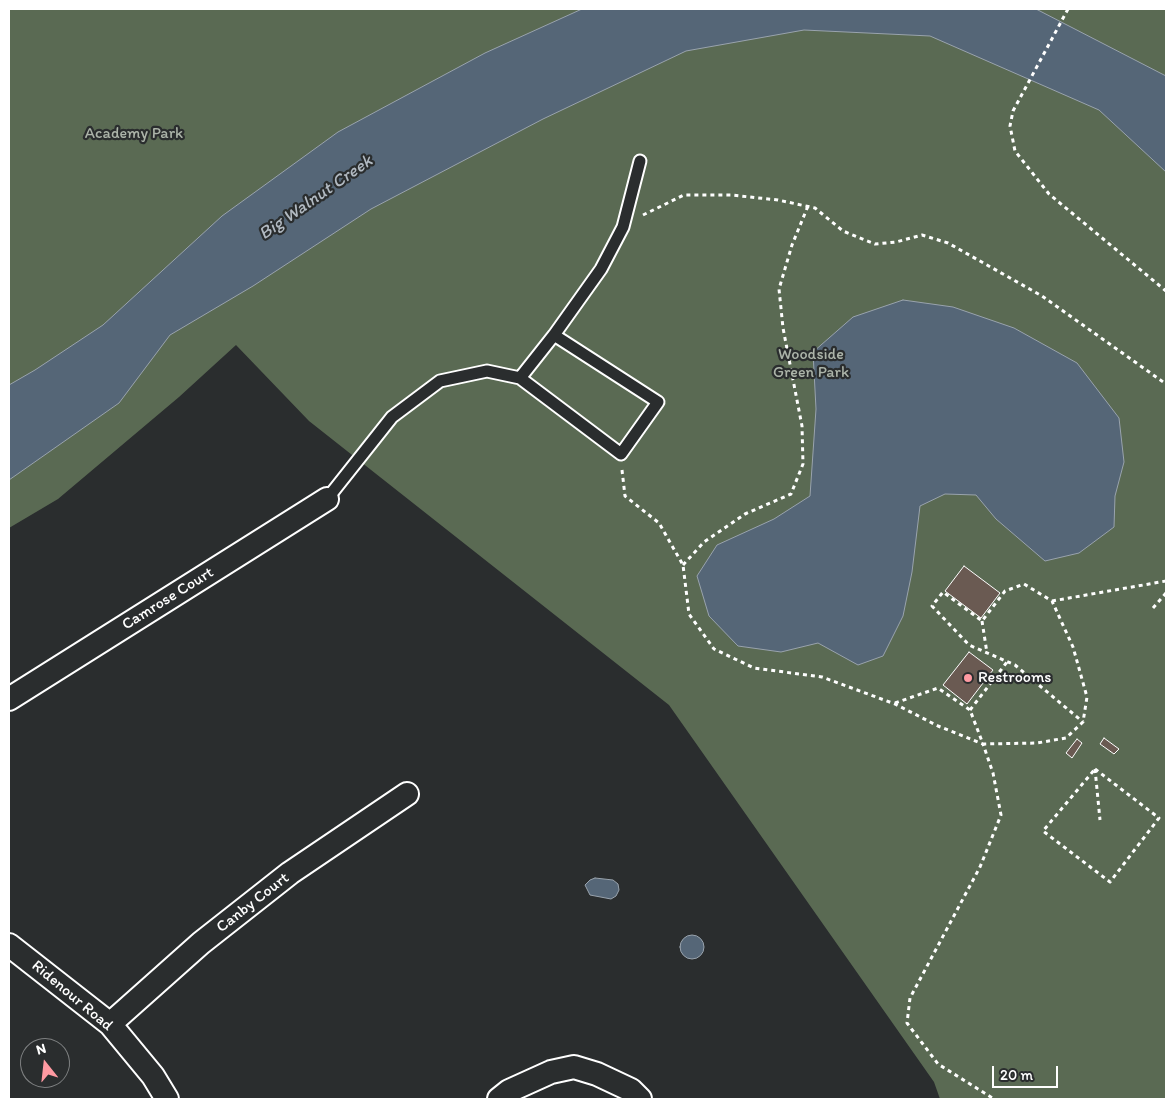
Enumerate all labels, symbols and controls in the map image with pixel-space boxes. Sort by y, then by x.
park label: Academy Park [85,124,183,144]
water label: Big Walnut Creek [255,151,377,245]
park label: Woodside Green Park [773,345,849,383]
street label: Camrose Court [119,563,217,635]
place label: Restrooms [978,668,1051,688]
marker: Restrooms [962,672,974,684]
street label: Canby Court [213,869,293,937]
street label: Ridenour Road [27,956,117,1036]
north arrow [20,1038,70,1088]
text: N [34,1040,48,1059]
scale bar [995,1056,1061,1088]
text: 20 m [1000,1066,1033,1084]

